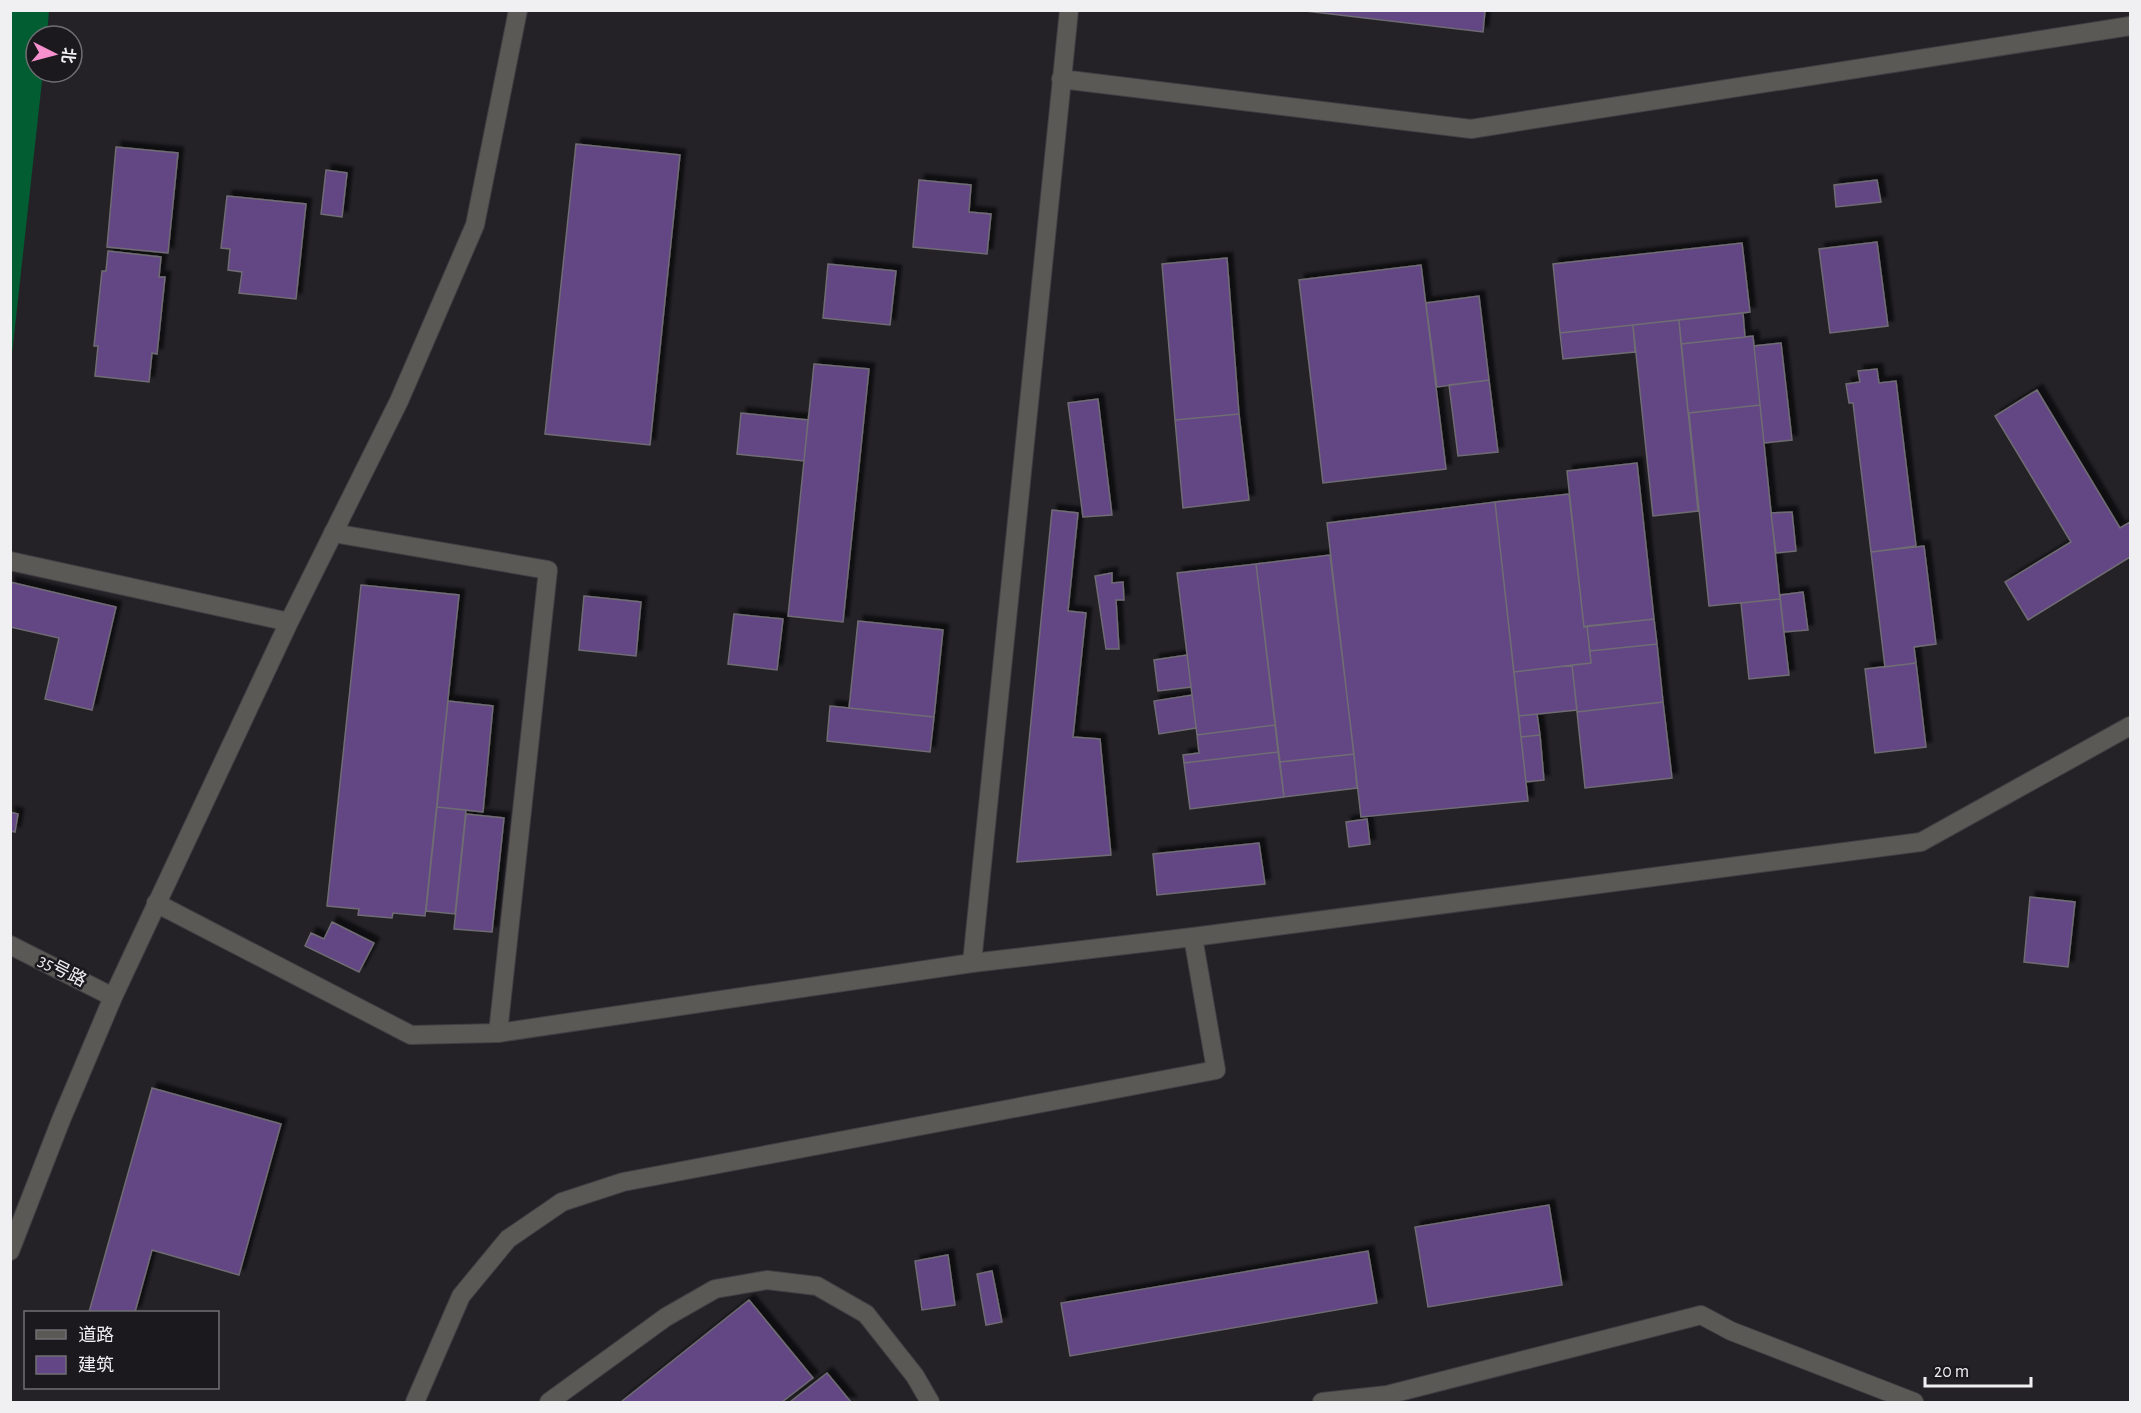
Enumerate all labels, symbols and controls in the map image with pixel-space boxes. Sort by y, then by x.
north arrow [24,24,84,84]
text: 北 [59,47,78,64]
street label: 35号路 [35,950,90,991]
legend [24,1311,219,1389]
text: 道路 [78,1325,114,1345]
scale bar [1925,1350,2032,1388]
text: 建筑 [78,1355,114,1375]
text: 20 m [1934,1363,1969,1381]

